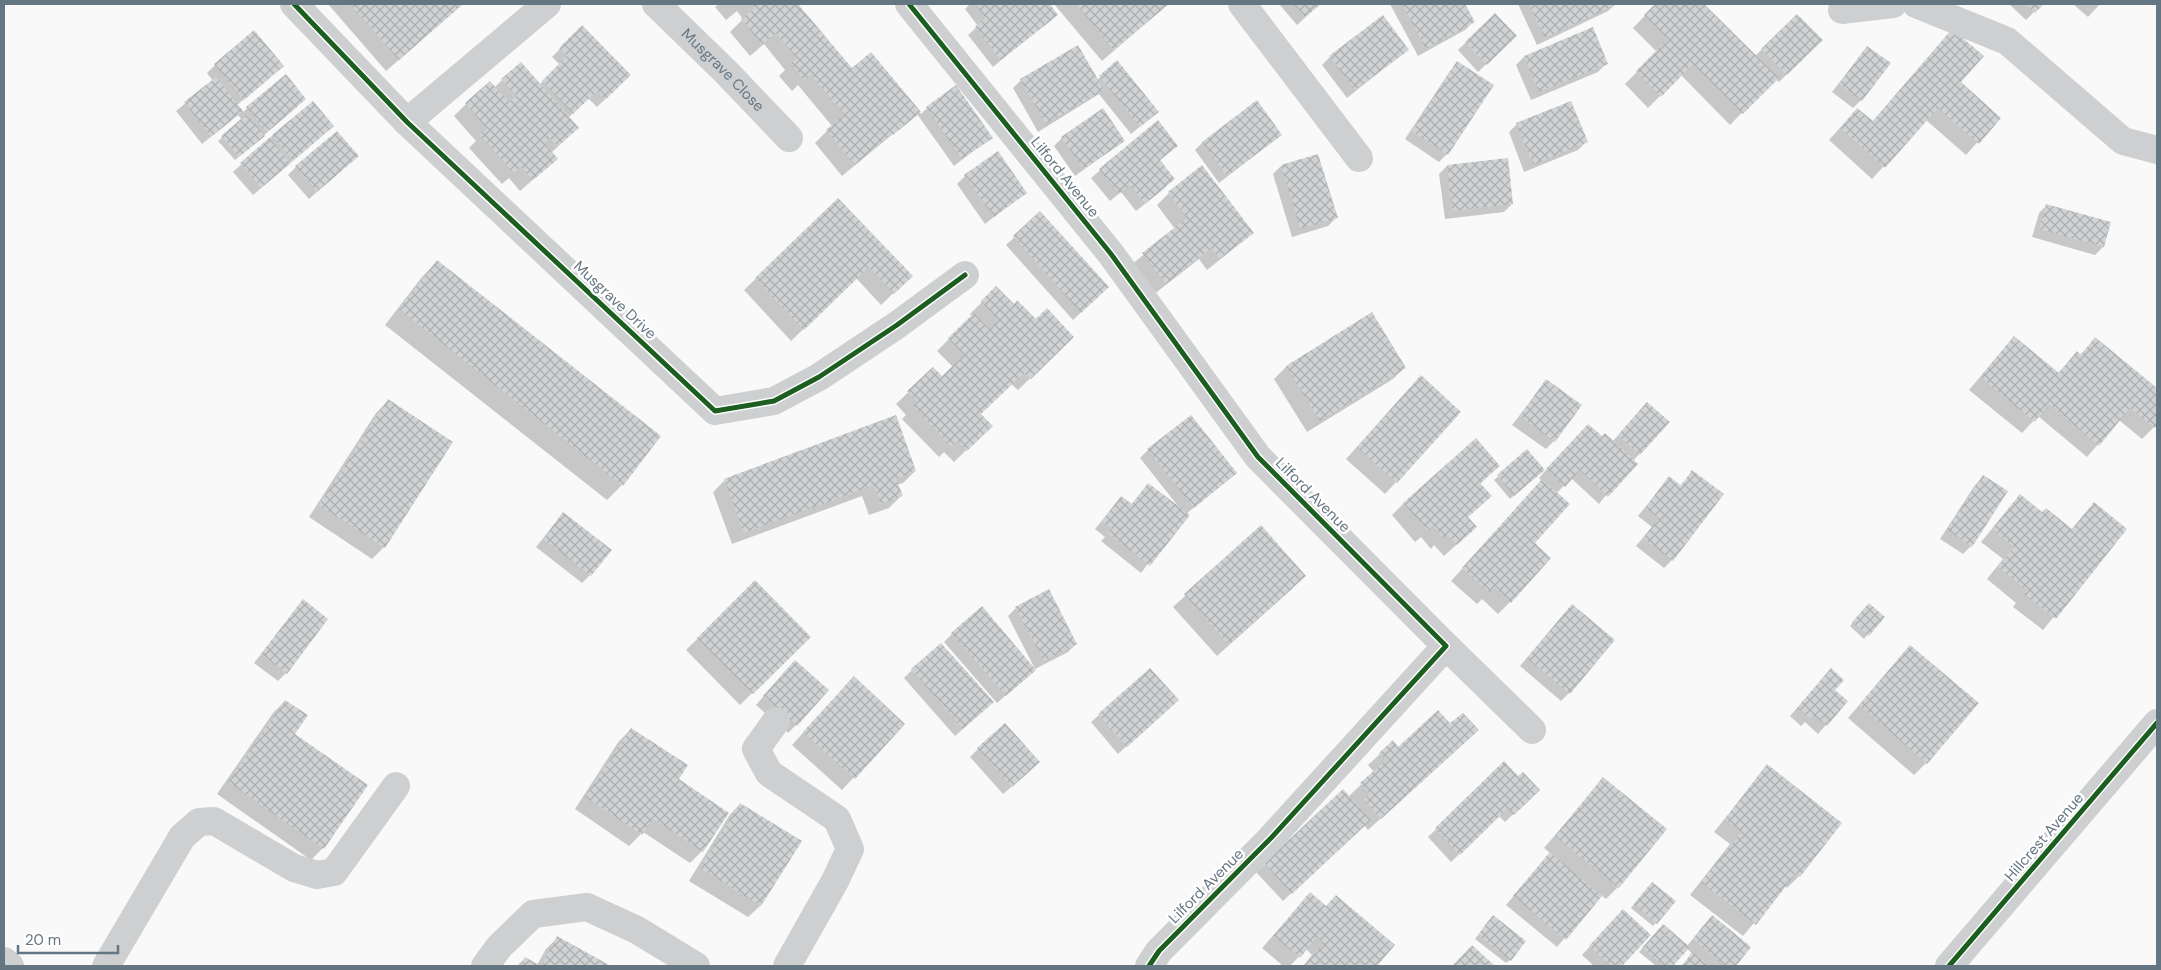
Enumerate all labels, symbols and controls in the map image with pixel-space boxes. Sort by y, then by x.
street label: Musgrave Close [677,24,769,116]
street label: Lilford Avenue [1026,133,1104,221]
street label: Musgrave Drive [569,257,661,343]
street label: Lilford Avenue [1271,453,1355,537]
street label: Hillcrest Avenue [2000,789,2088,885]
street label: Lilford Avenue [1164,844,1248,928]
scale bar [18,922,118,954]
text: 20 m [25,930,61,950]

